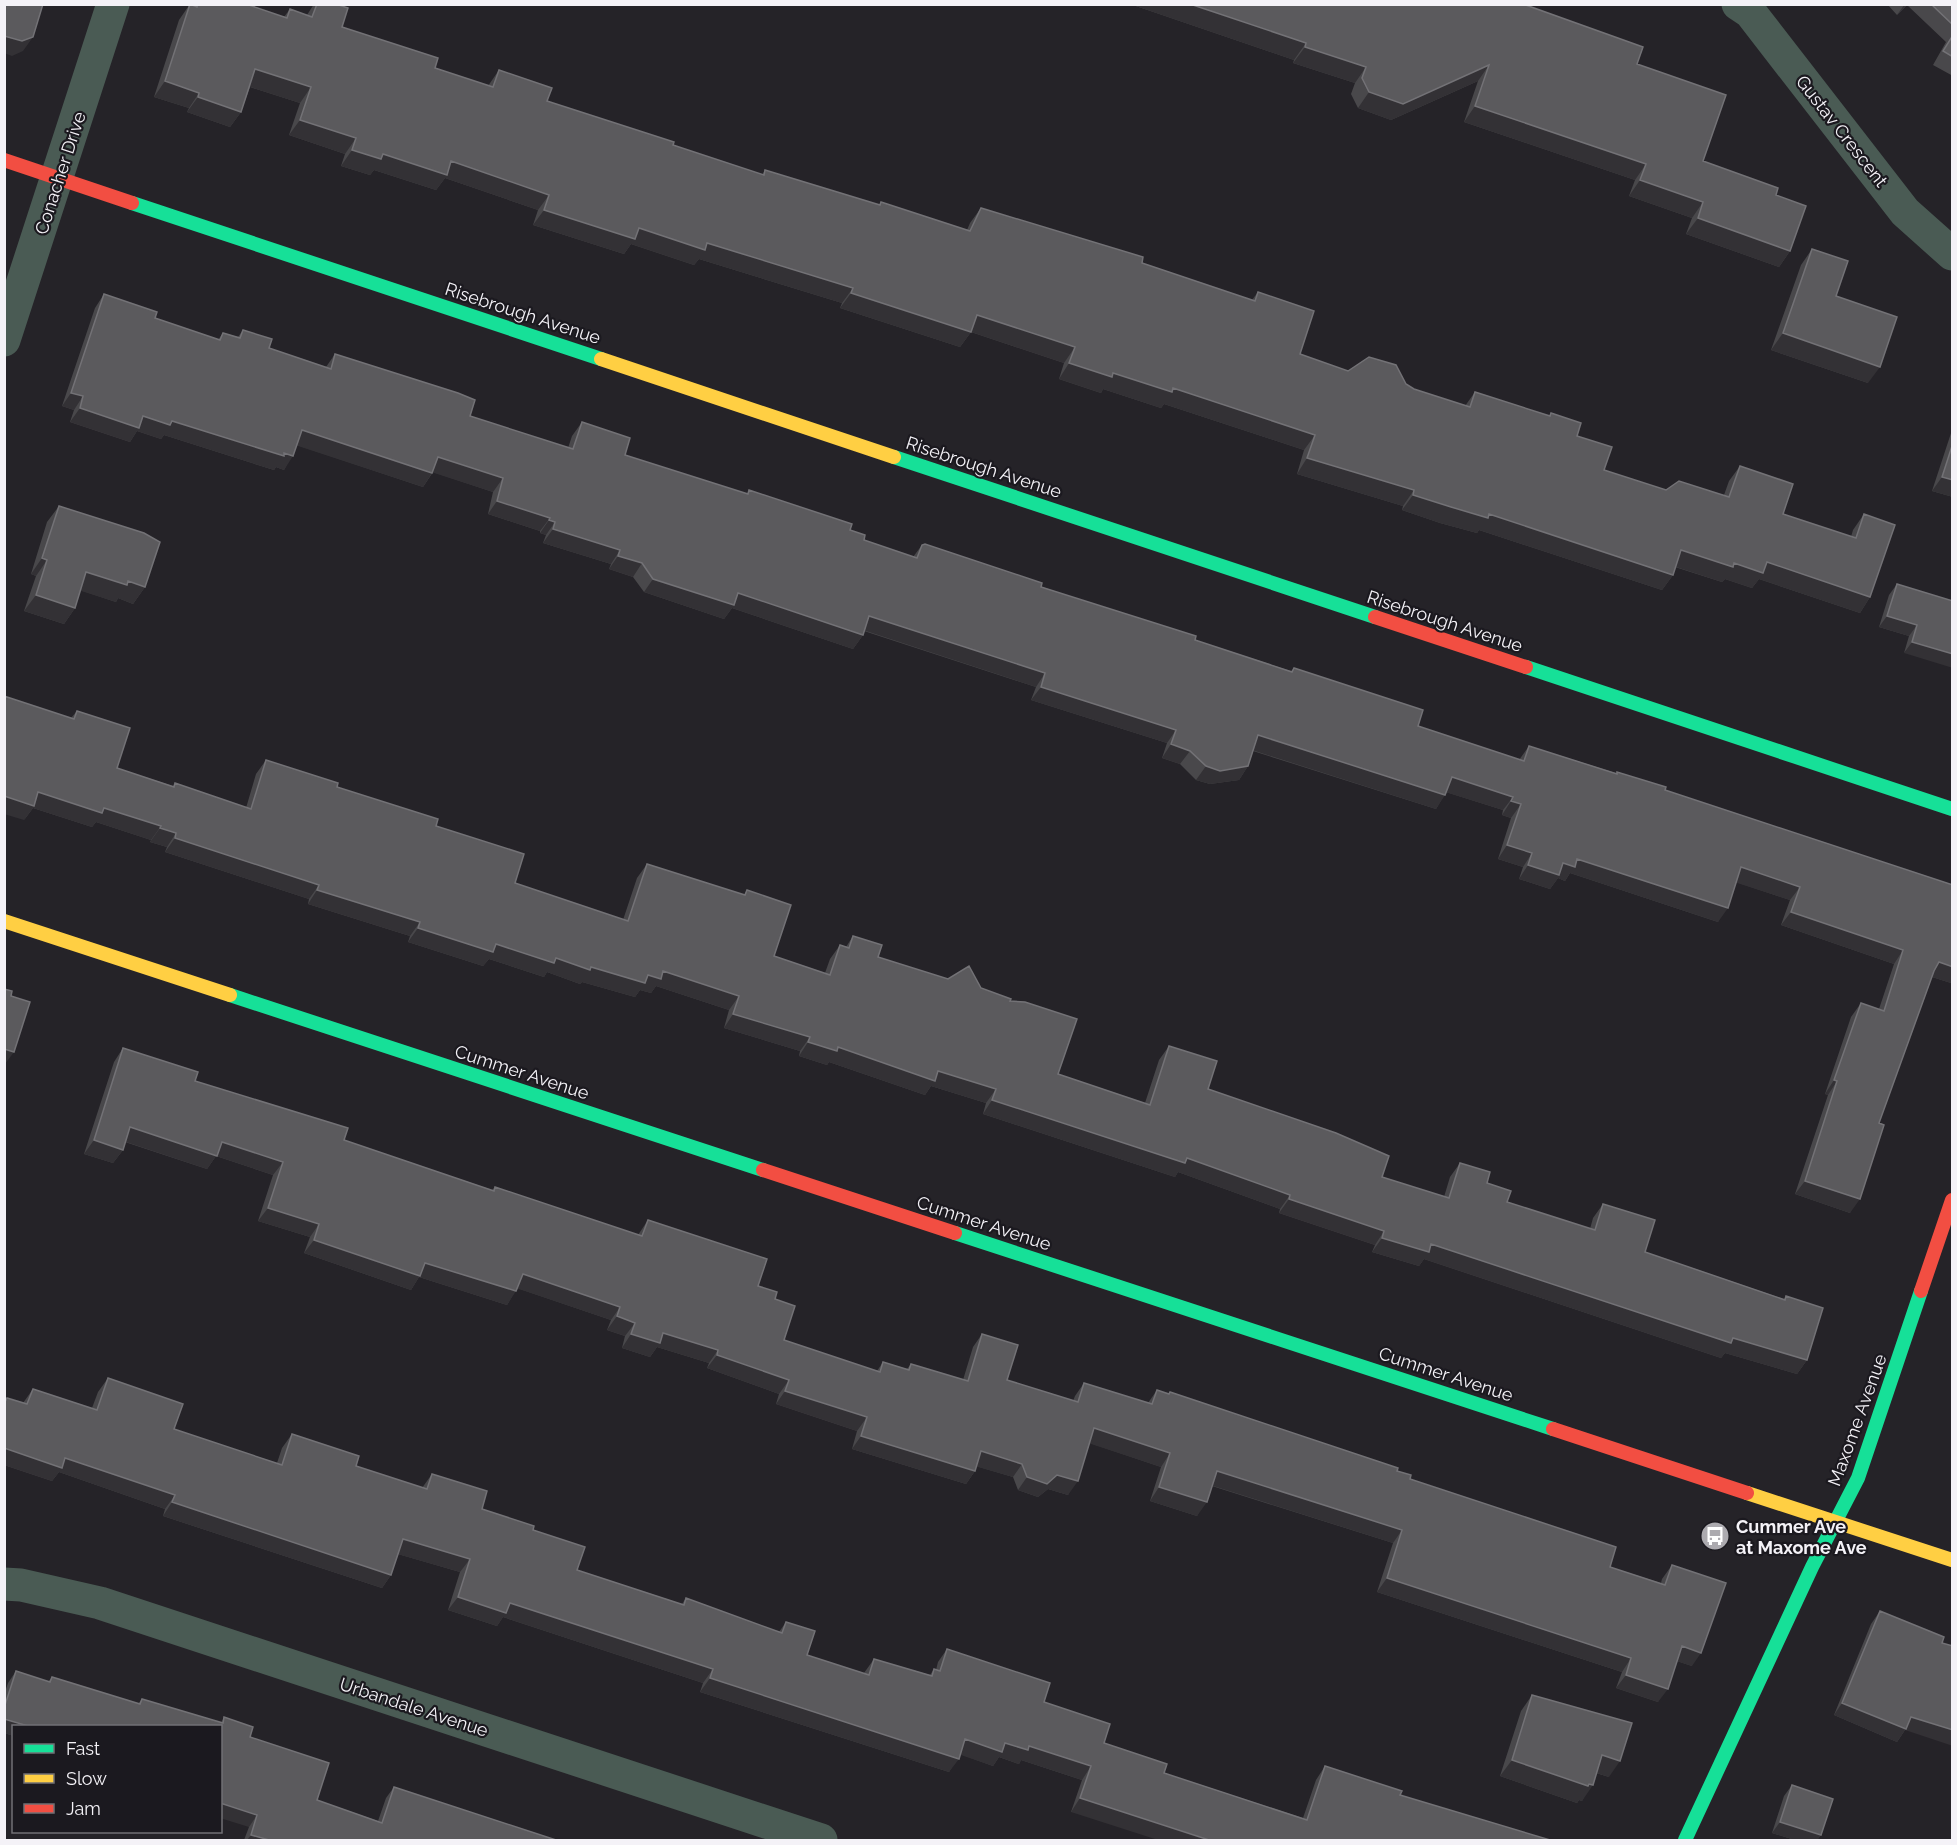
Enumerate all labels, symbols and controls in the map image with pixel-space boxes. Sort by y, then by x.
street label: Gustav Crescent [1792,71,1892,191]
street label: Conacher Drive [30,109,90,237]
street label: Risebrough Avenue [443,278,604,348]
street label: Risebrough Avenue [904,432,1065,502]
street label: Risebrough Avenue [1365,586,1526,656]
street label: Cummer Avenue [452,1040,592,1104]
street label: Cummer Avenue [914,1191,1054,1255]
street label: Cummer Avenue [1376,1342,1516,1406]
street label: Maxome Avenue [1823,1351,1891,1489]
place label: Cummer Ave at Maxome Ave [1736,1516,1867,1558]
bus stop icon: Cummer Ave at Maxome Ave [1699,1520,1731,1552]
street label: Urbandale Avenue [337,1673,491,1741]
legend [12,1725,222,1833]
text: Fast [66,1738,100,1759]
text: Slow [66,1768,107,1789]
text: Jam [66,1798,101,1819]

